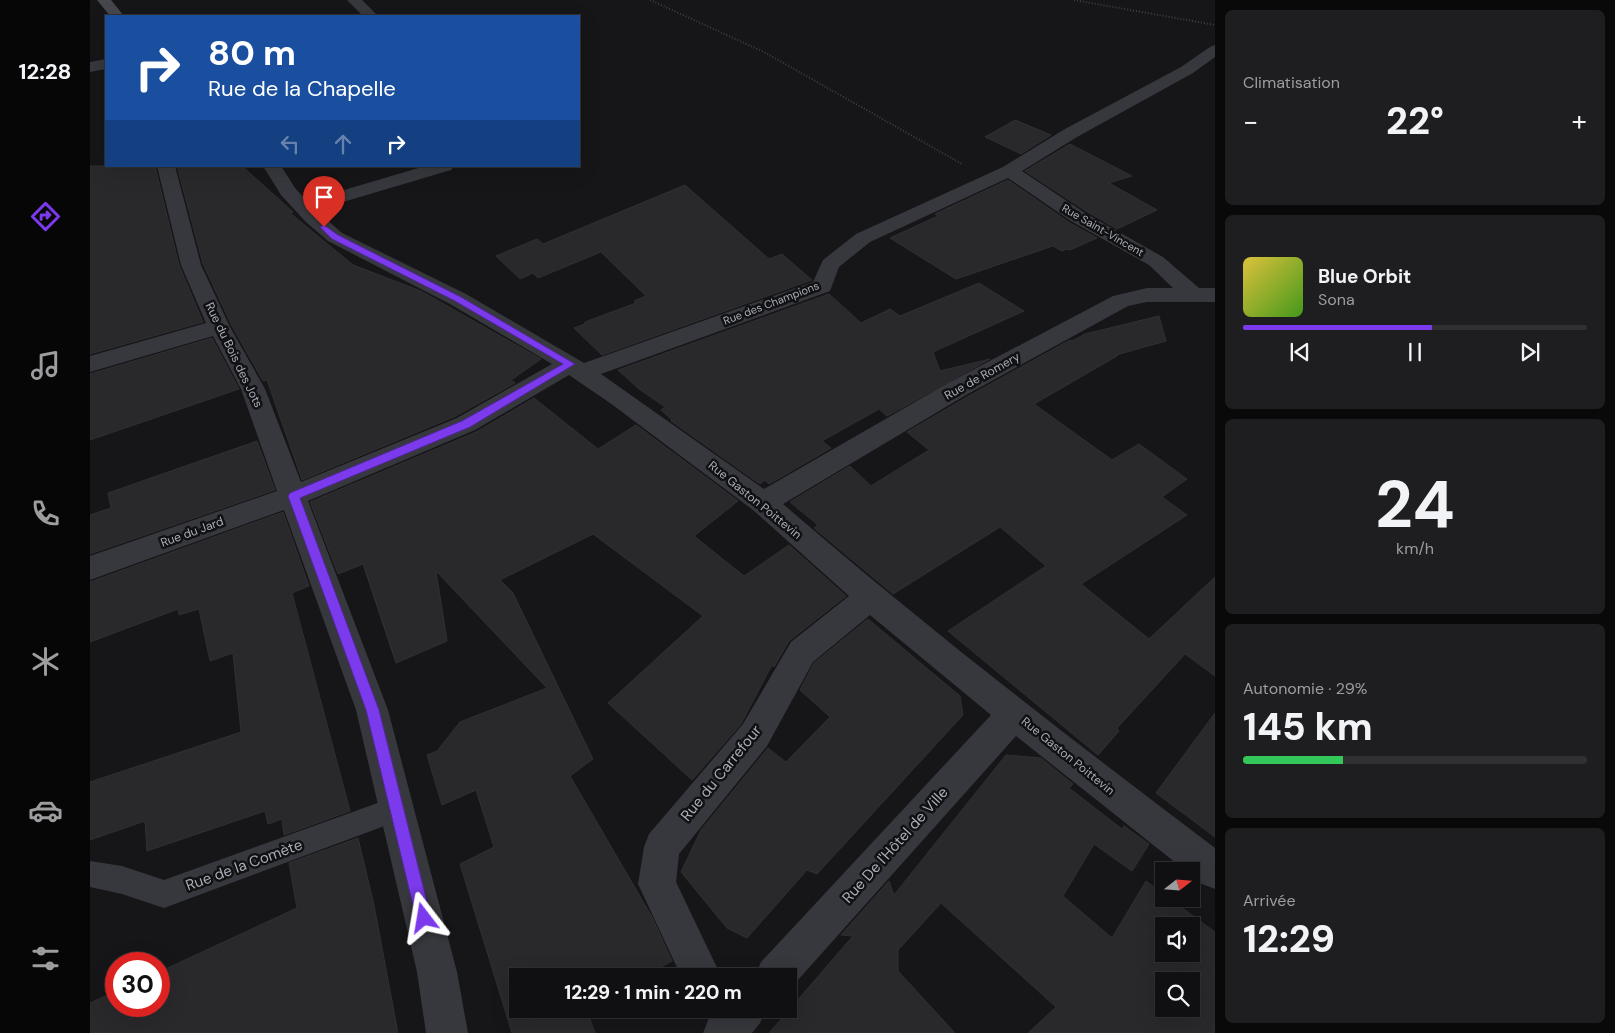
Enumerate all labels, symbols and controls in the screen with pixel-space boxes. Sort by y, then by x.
text: 80 m [208,30,296,76]
icon: right [125,35,190,100]
text: 12:28 [19,57,71,86]
text: Climatisation [1243,72,1340,93]
text: Rue de la Chapelle [208,74,396,103]
text: 22° [1386,96,1444,146]
text: − [1243,103,1258,140]
text: + [1572,103,1587,140]
icon: left [276,130,304,158]
icon: ahead [329,130,357,158]
icon: right [382,130,410,158]
pin [303,176,345,227]
icon: arrive [310,183,338,211]
icon: directions [28,199,63,234]
street label: Rue Saint-Vincent [1059,201,1147,259]
text: Blue Orbit [1318,264,1411,289]
street label: Rue des Champions [721,278,821,328]
text: Sona [1318,289,1355,310]
street label: Rue du Bois des Jots [202,300,266,410]
icon: previous [1286,338,1314,366]
icon: pause [1401,338,1429,366]
icon: next [1516,338,1544,366]
icon: music [28,348,63,383]
street label: Rue de Romery [941,348,1023,403]
street label: Rue Gaston Poittevin [705,457,805,543]
text: 24 [1375,463,1455,547]
icon: phone [28,496,63,531]
street label: Rue du Jard [158,513,226,551]
text: km/h [1396,538,1434,559]
icon: climate [28,644,63,679]
text: Autonomie · 29% [1243,678,1367,699]
text: 145 km [1243,702,1373,752]
street label: Rue Gaston Poittevin [1018,713,1118,799]
street label: Rue du Carrefour [676,720,766,825]
street label: Rue De l'Hôtel de Ville [837,783,953,907]
icon: car [28,793,63,828]
street label: Rue de la Comète [183,835,305,895]
north arrow [1155,862,1200,908]
map controls [1155,862,1200,1017]
text: Arrivée [1243,890,1296,911]
position arrow [397,891,449,943]
text: 12:29 [1243,914,1335,964]
button: sound [1155,917,1200,962]
icon: filters [28,941,63,976]
speed limit sign: 30 [105,952,170,1017]
button: search [1155,972,1200,1017]
text: 12:29 · 1 min · 220 m [564,980,742,1005]

